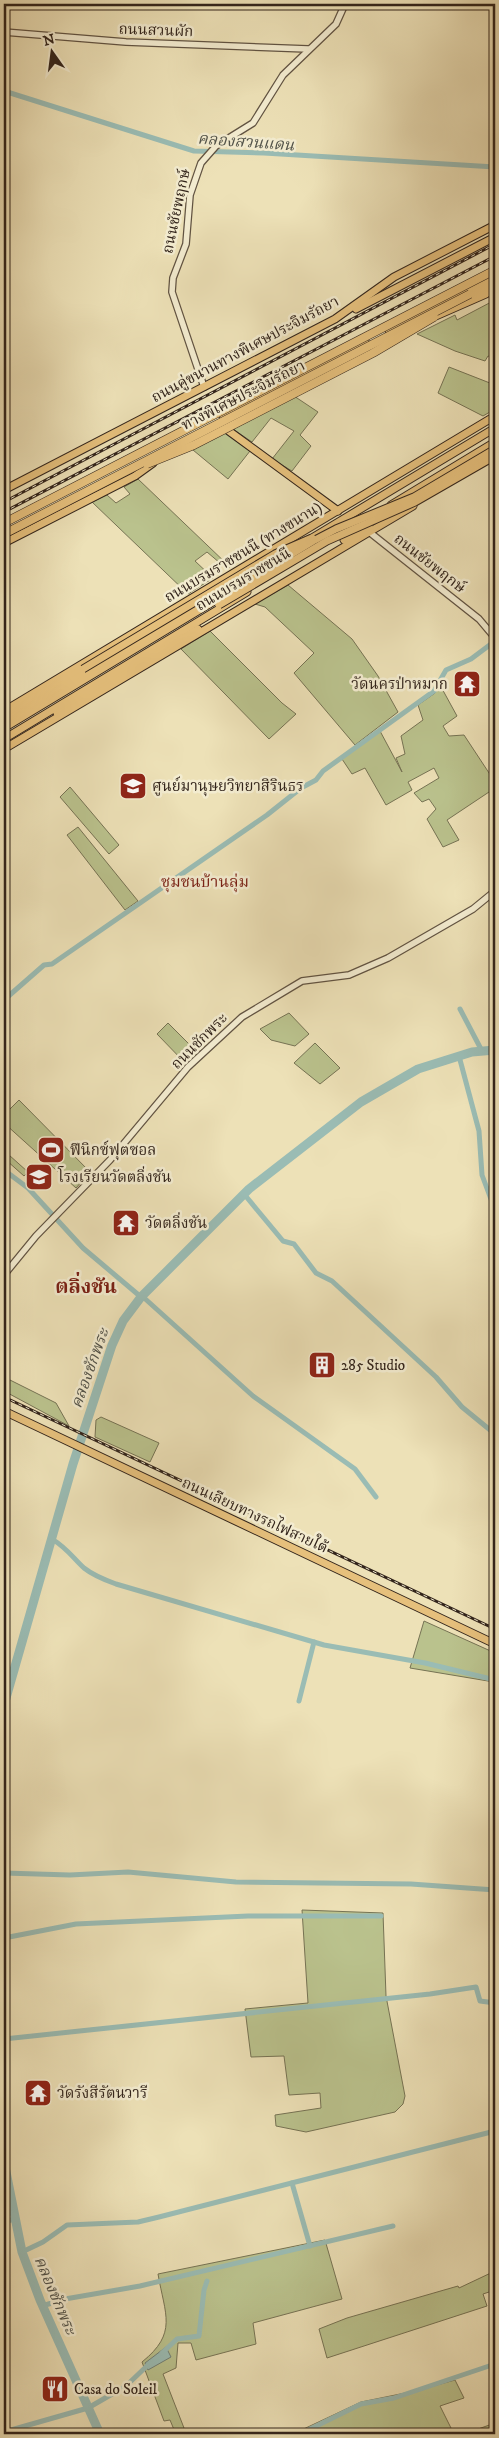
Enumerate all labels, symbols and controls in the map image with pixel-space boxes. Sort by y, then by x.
street label: ถนนสวนผัก [118,20,194,41]
north arrow [28,28,78,78]
text: N [41,30,57,50]
water label: คลองสวนแดน [197,129,295,155]
street label: ถนนชัยพฤกษ์ [157,166,195,255]
street label: ถนนคู่ขนานทางพิเศษประจิมรัถยา [148,292,342,406]
street label: ทางพิเศษประจิมรัถยา [178,356,308,434]
street label: ถนนบรมราชชนนี (ทางขนาน) [161,498,325,606]
street label: ถนนชัยพฤกษ์ [390,529,471,598]
street label: ถนนบรมราชชนนี [192,544,294,614]
temple icon: วัดนครป่าหมาก [452,669,482,699]
place label: วัดนครป่าหมาก [351,675,448,694]
school or university icon: ศูนย์มานุษยวิทยาสิรินธร [118,771,148,801]
place label: ศูนย์มานุษยวิทยาสิรินธร [152,776,303,797]
district label: ชุมชนบ้านลุ่ม [161,872,249,893]
street label: ถนนชักพระ [167,1009,232,1074]
sports icon: ฟีนิกซ์ฟุตซอล [36,1135,66,1165]
place label: ฟีนิกซ์ฟุตซอล [70,1140,156,1161]
school or university icon: โรงเรียนวัดตลิ่งชัน [24,1162,54,1192]
place label: โรงเรียนวัดตลิ่งชัน [57,1166,172,1187]
temple icon: วัดตลิ่งชัน [111,1208,141,1238]
place label: วัดตลิ่งชัน [145,1212,207,1233]
district label: ตลิ่งชัน [55,1271,117,1300]
water label: คลองชักพระ [66,1325,114,1411]
building icon: 285 Studio [307,1350,337,1380]
place label: 285 Studio [341,1356,405,1375]
street label: ถนนเลียบทางรถไฟสายใต้ [179,1471,332,1558]
temple icon: วัดรังสีรัตนวารี [23,2078,53,2108]
place label: วัดรังสีรัตนวารี [57,2084,147,2103]
water label: คลองชักพระ [30,2253,81,2339]
restaurant icon: Casa do Soleil [40,2374,70,2404]
place label: Casa do Soleil [74,2380,158,2399]

